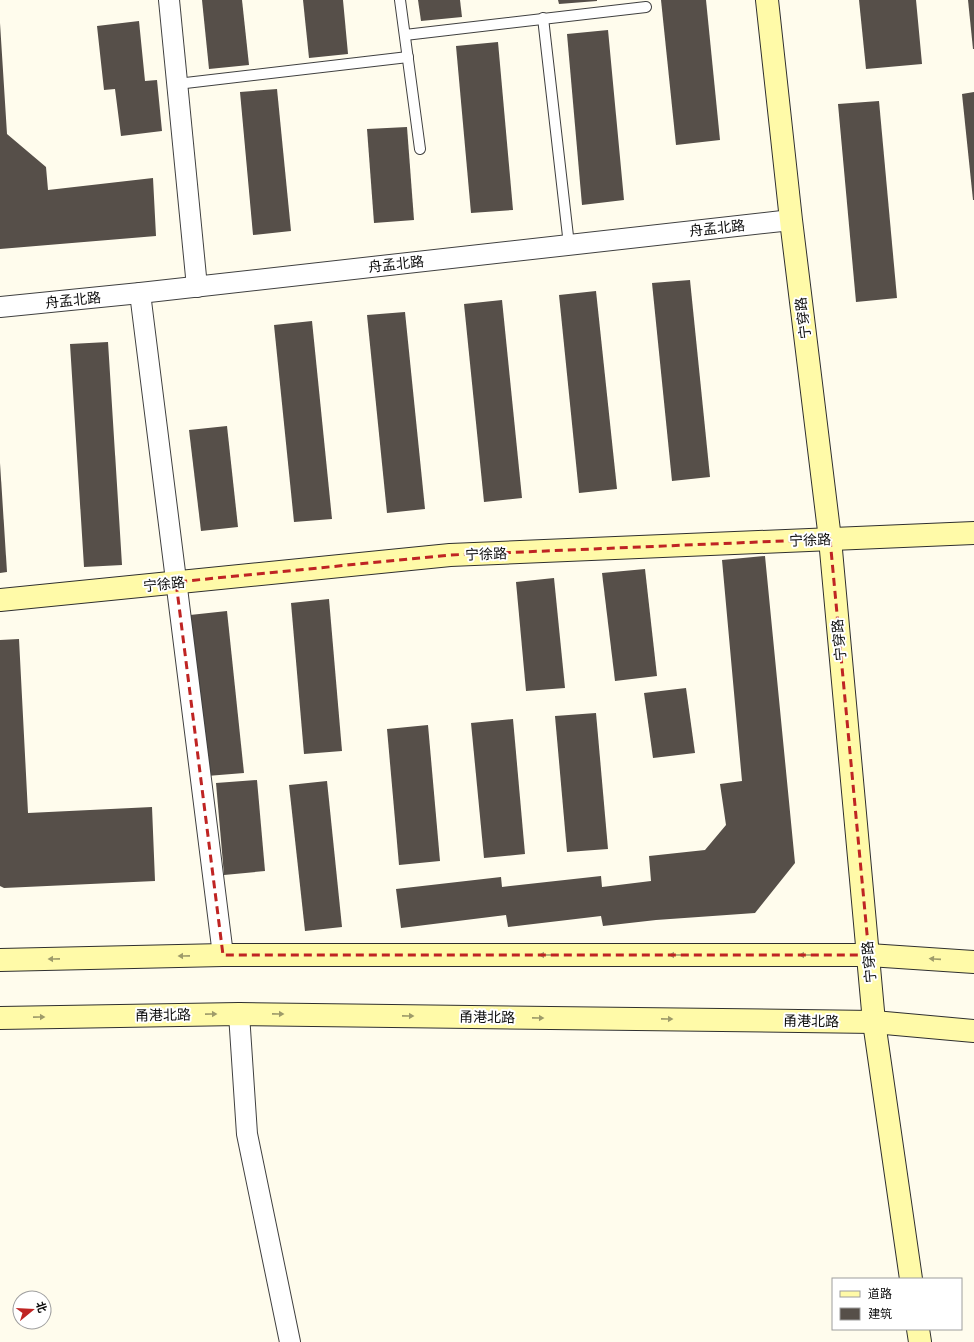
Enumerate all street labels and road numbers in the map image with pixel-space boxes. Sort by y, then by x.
street label: 舟孟北路 [688,215,746,240]
street label: 舟孟北路 [367,251,425,276]
street label: 舟孟北路 [44,287,102,312]
street label: 宁穿路 [791,296,814,340]
street label: 宁徐路 [789,529,831,550]
street label: 宁徐路 [465,543,507,564]
street label: 宁徐路 [142,572,186,595]
street label: 宁穿路 [827,618,850,662]
street label: 宁穿路 [857,940,880,984]
street label: 甬港北路 [135,1005,191,1024]
street label: 甬港北路 [459,1007,515,1026]
street label: 甬港北路 [783,1011,839,1030]

